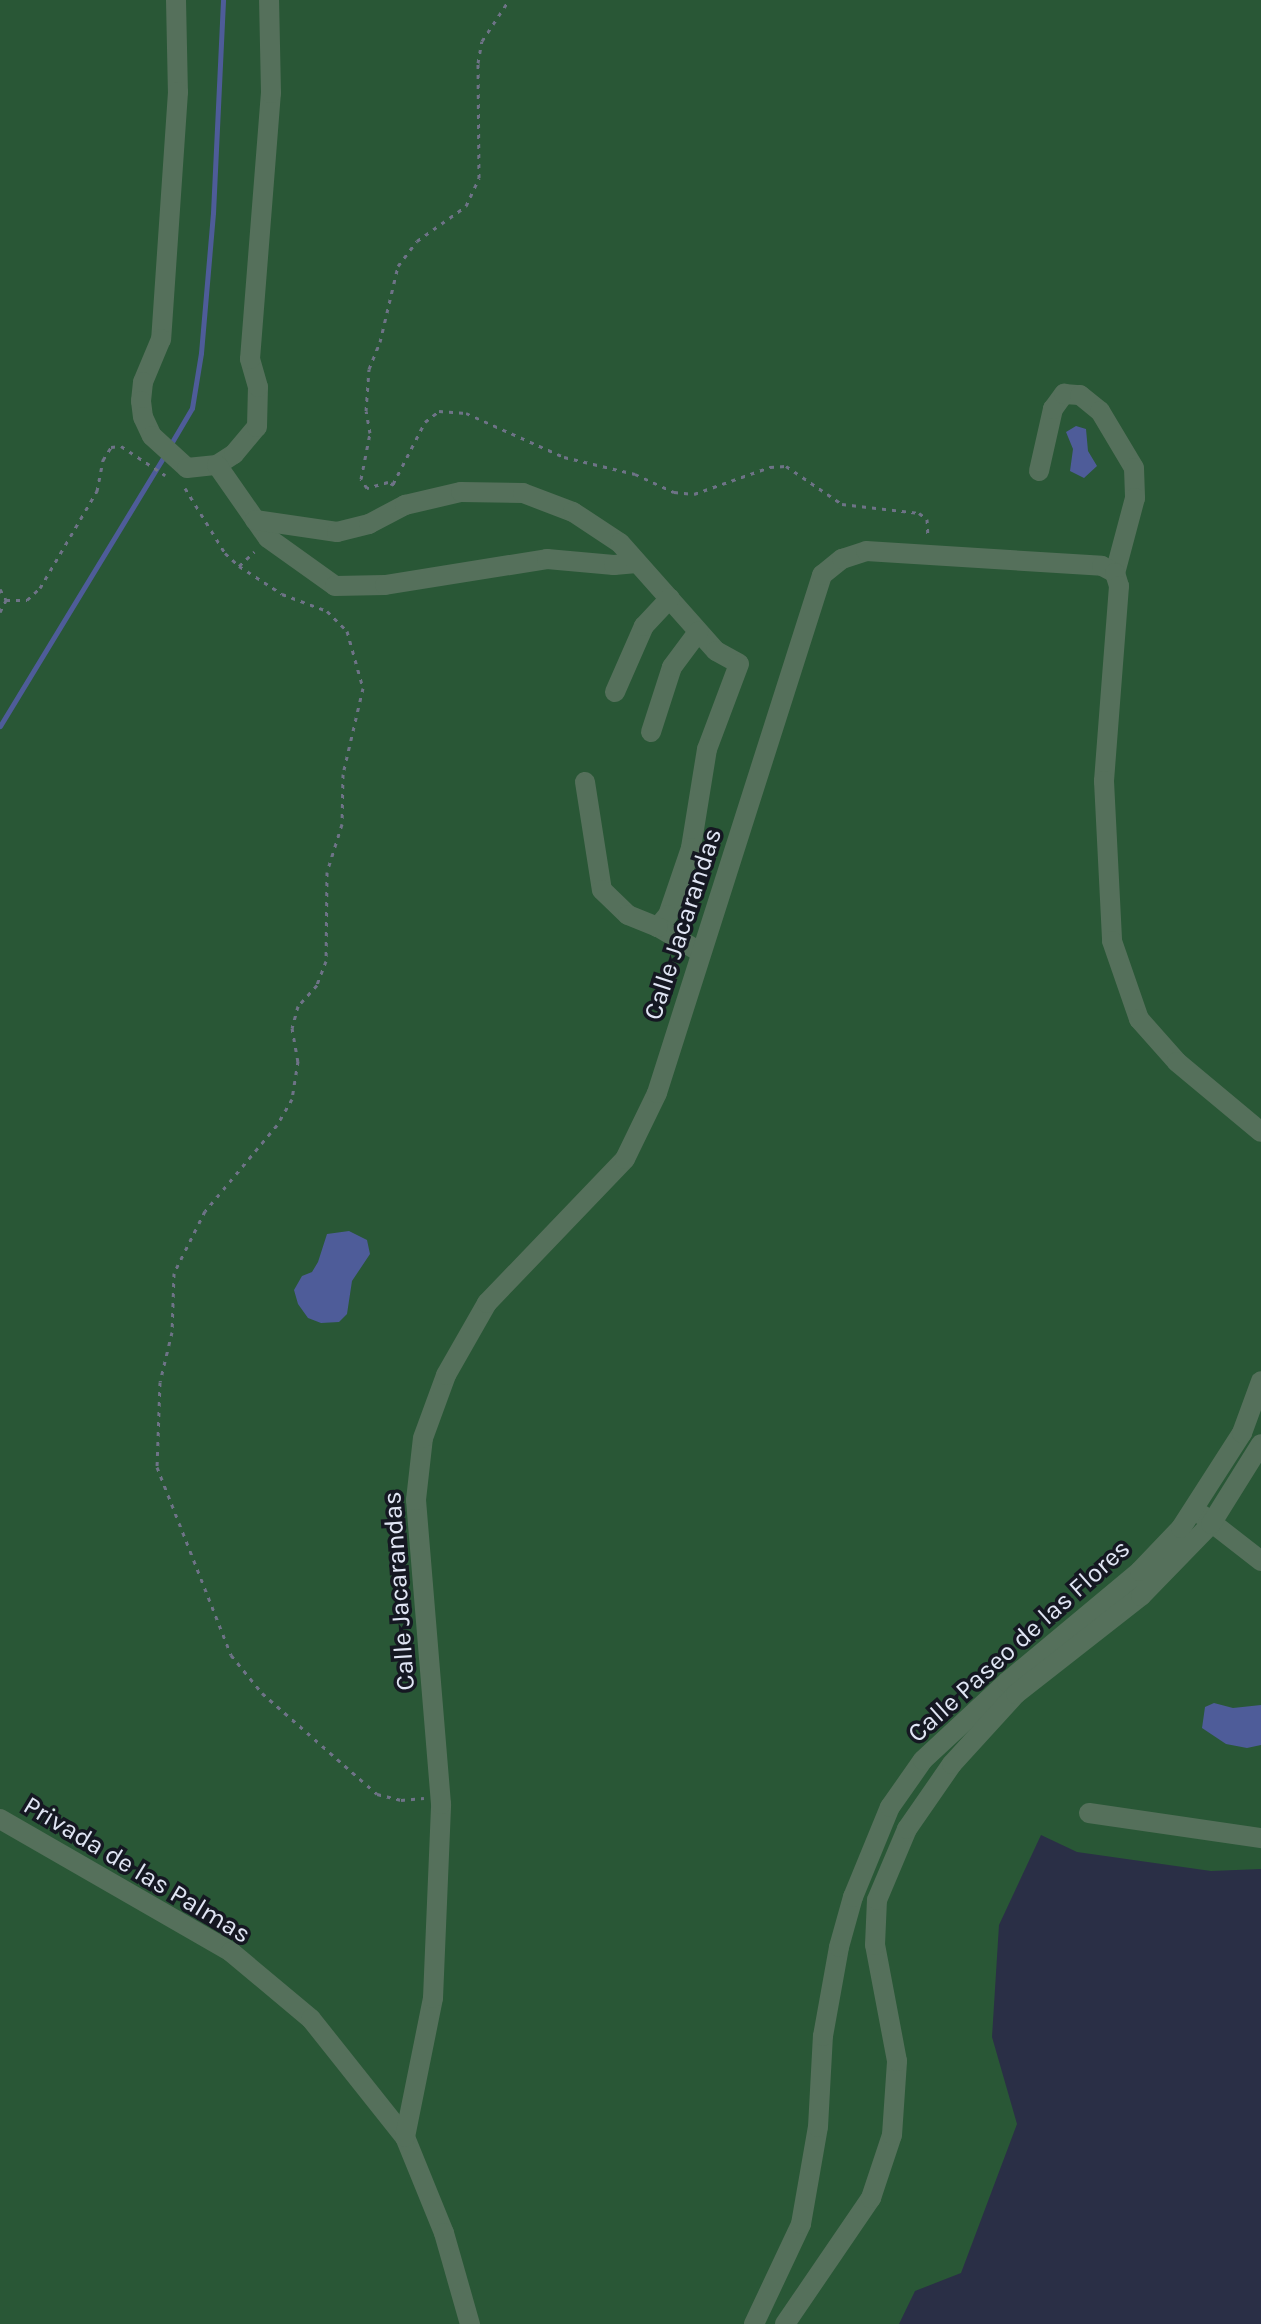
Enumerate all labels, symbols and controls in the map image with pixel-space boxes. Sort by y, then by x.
street label: Calle Jacarandas [637,824,729,1024]
street label: Calle Jacarandas [376,1490,422,1692]
street label: Calle Paseo de las Flores [901,1533,1137,1749]
street label: Privada de las Palmas [18,1790,256,1950]

